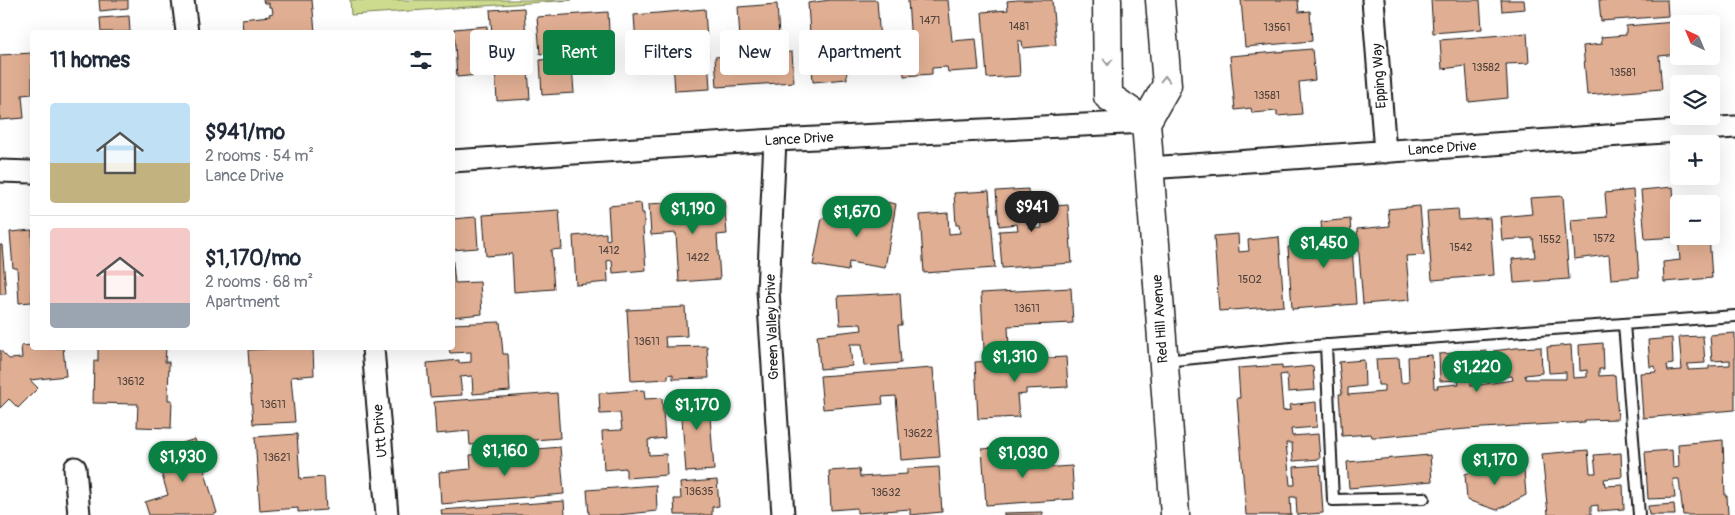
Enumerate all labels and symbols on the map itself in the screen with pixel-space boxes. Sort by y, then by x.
house number: 1471 [920,14,940,27]
north arrow [1670,15,1720,65]
house number: 1481 [1009,20,1029,33]
house number: 13561 [1263,21,1291,34]
street label: Epping Way [1368,43,1390,109]
one-way arrow [1103,58,1113,66]
house number: 13582 [1472,61,1500,74]
house number: 13581 [1610,66,1636,79]
one-way arrow [1160,74,1171,82]
house number: 13581 [1254,89,1280,102]
street label: Lance Drive [764,129,834,149]
street label: Lance Drive [1407,137,1477,159]
pin: $941 [1002,190,1062,233]
pin: $1,190 [652,192,734,235]
pin: $1,670 [816,196,898,238]
pin: $1,450 [1283,226,1365,269]
house number: 1572 [1593,232,1615,245]
house number: 1552 [1539,233,1561,246]
house number: 1542 [1450,241,1472,254]
house number: 1412 [598,244,620,257]
house number: 1422 [687,251,709,264]
house number: 1502 [1238,273,1262,286]
street label: Green Valley Drive [762,274,782,380]
street label: Red Hill Avenue [1148,274,1172,364]
house number: 13611 [1014,302,1040,315]
house number: 13611 [634,335,660,348]
pin: $1,310 [974,340,1056,383]
pin: $1,220 [1436,350,1518,393]
house number: 13612 [117,375,145,388]
pin: $1,170 [656,388,738,431]
house number: 13611 [260,398,286,411]
street label: Utt Drive [369,404,391,458]
house number: 13622 [903,427,933,440]
pin: $1,160 [464,434,546,477]
pin: $1,030 [982,436,1064,479]
pin: $1,930 [142,440,224,483]
pin: $1,170 [1454,444,1536,486]
house number: 13621 [263,451,291,464]
house number: 13635 [685,485,714,498]
house number: 13632 [871,486,901,499]

